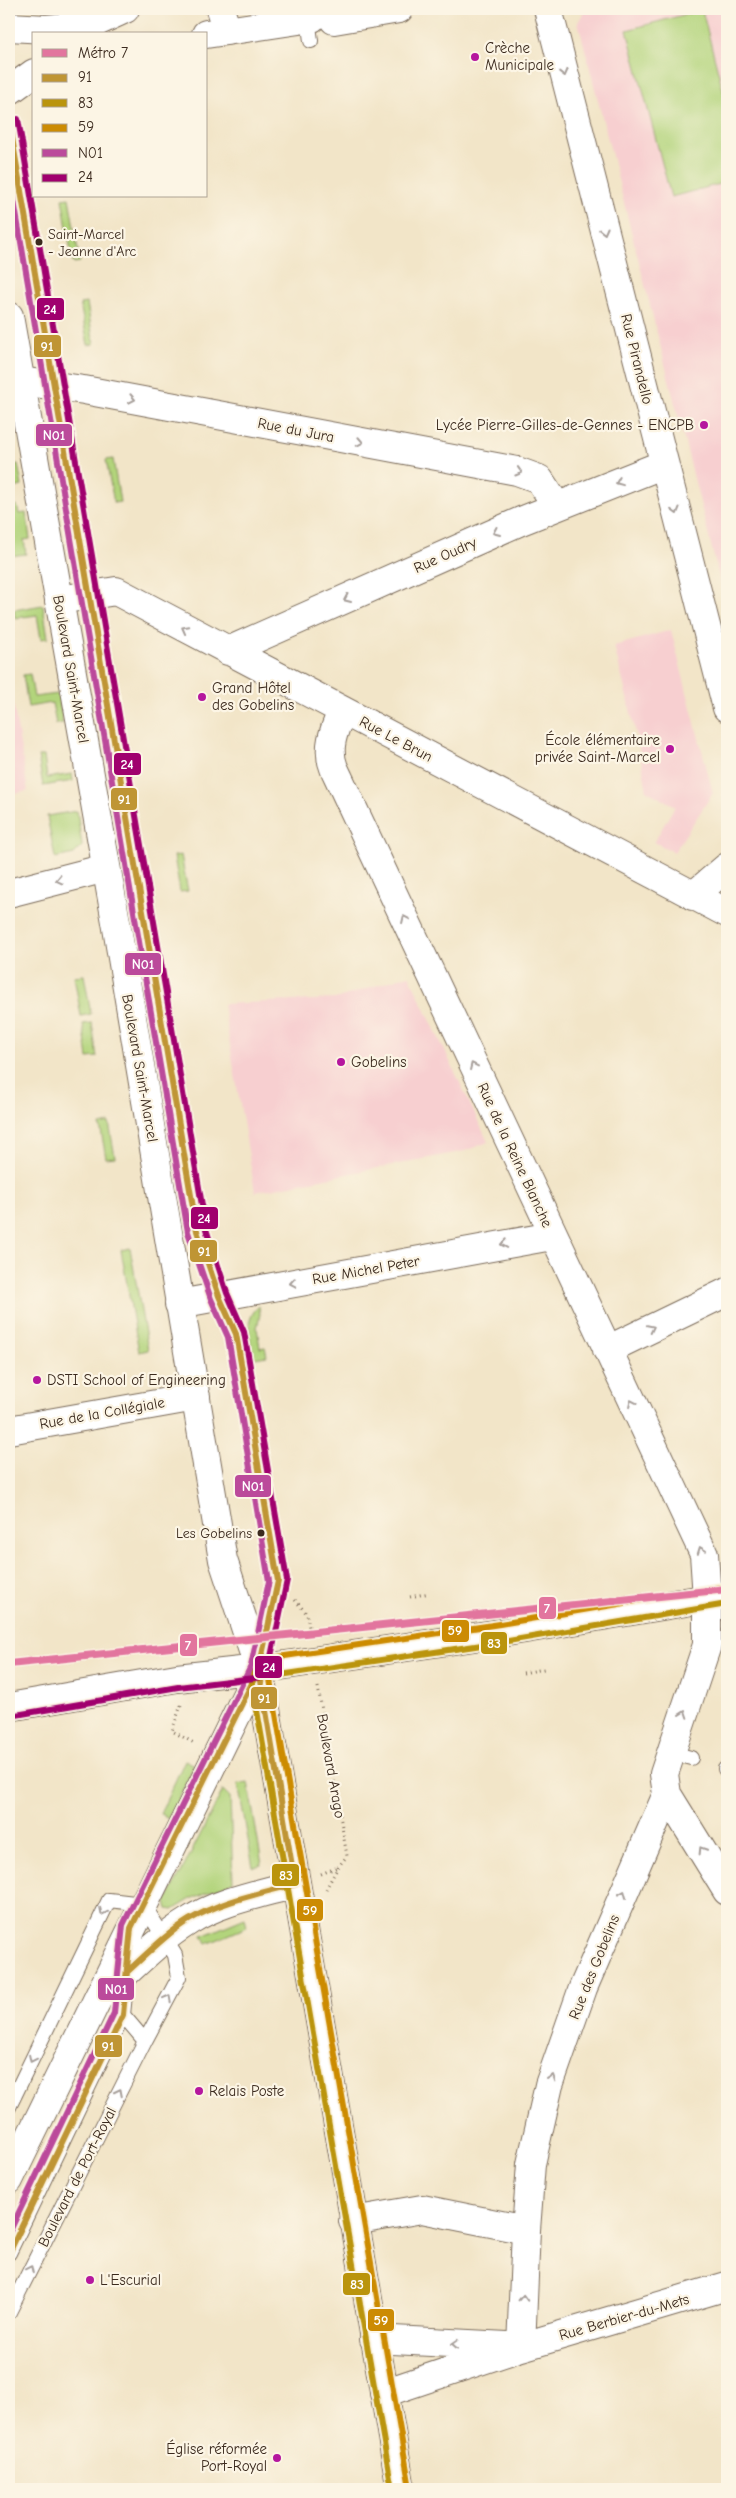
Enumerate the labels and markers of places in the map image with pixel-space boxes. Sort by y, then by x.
place label: Crèche Municipale [485,39,555,74]
marker: Crèche Municipale [469,51,481,63]
place label: Saint-Marcel - Jeanne d'Arc [48,226,137,260]
marker: Saint-Marcel - Jeanne d'Arc [34,237,44,247]
place label: Lycée Pierre-Gilles-de-Gennes - ENCPB [436,416,694,434]
marker: Lycée Pierre-Gilles-de-Gennes - ENCPB [698,419,710,431]
place label: Grand Hôtel des Gobelins [212,679,294,714]
marker: Grand Hôtel des Gobelins [196,691,208,703]
place label: École élémentaire privée Saint-Marcel [535,730,660,766]
marker: École élémentaire privée Saint-Marcel [664,743,676,755]
place label: Gobelins [351,1053,406,1071]
marker: Gobelins [335,1056,347,1068]
place label: DSTI School of Engineering [47,1371,226,1389]
marker: DSTI School of Engineering [31,1374,43,1386]
place label: Les Gobelins [176,1525,252,1542]
marker: Les Gobelins [256,1528,266,1538]
place label: Relais Poste [209,2082,285,2100]
marker: Relais Poste [193,2085,205,2097]
place label: L'Escurial [100,2271,161,2289]
marker: L'Escurial [84,2274,96,2286]
place label: Église réformée Port-Royal [166,2439,267,2475]
marker: Église réformée Port-Royal [271,2452,283,2464]

